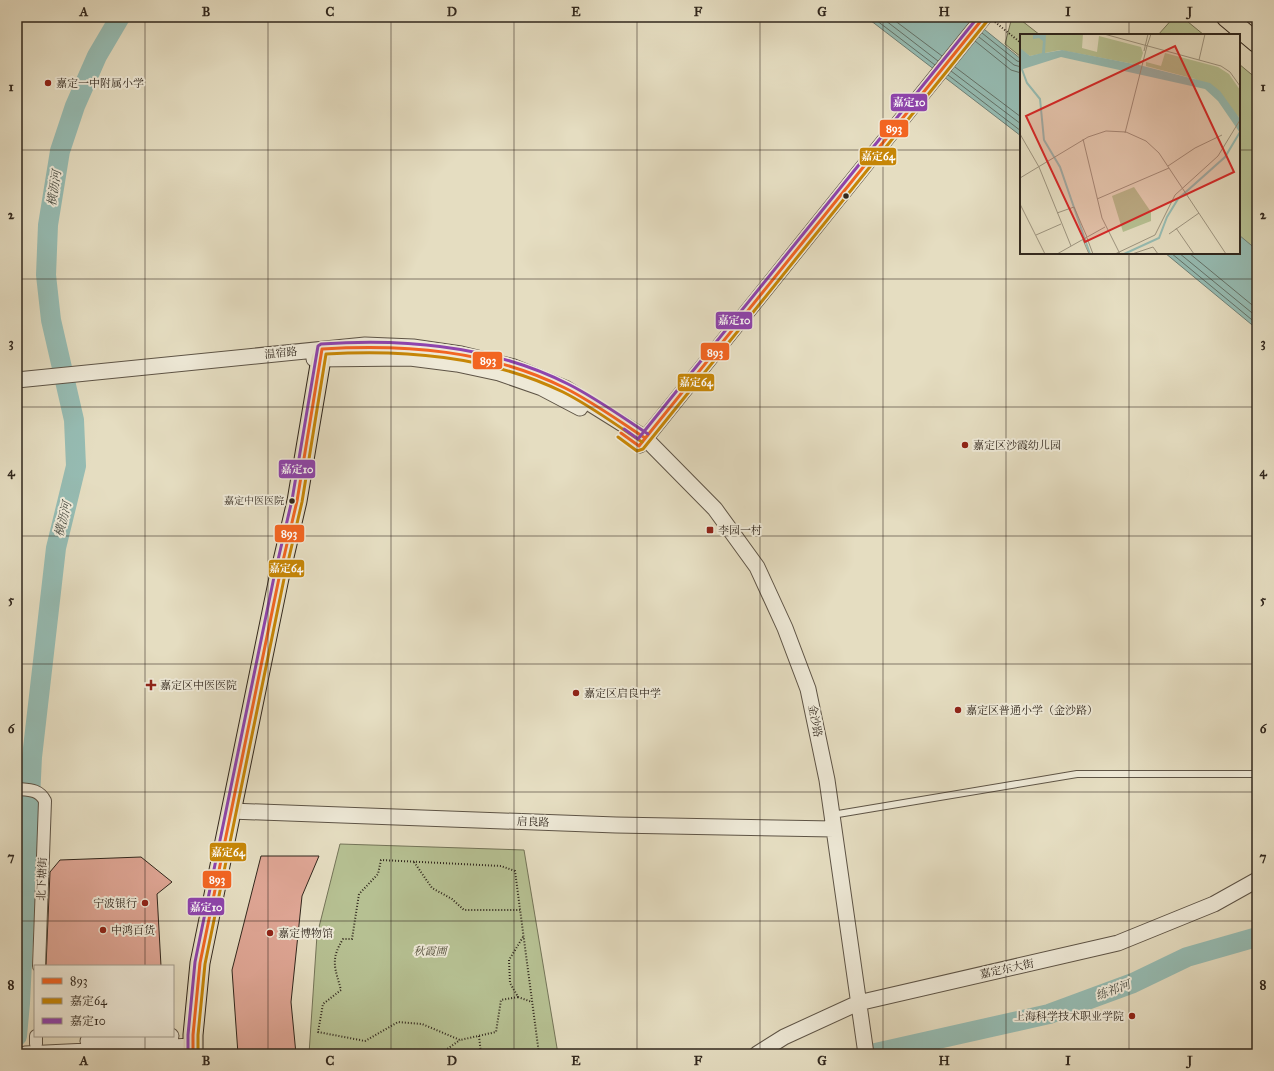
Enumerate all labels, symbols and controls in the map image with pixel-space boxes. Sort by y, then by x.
text: A [79,4,89,20]
text: B [202,4,211,20]
text: C [326,4,335,20]
text: D [447,4,457,20]
text: E [571,4,581,20]
text: F [694,4,703,20]
text: G [817,4,827,20]
text: H [938,4,950,20]
text: I [1065,4,1071,20]
text: J [1185,4,1193,20]
inset map [1020,34,1240,254]
place label: 嘉定一中附属小学 [56,77,144,90]
marker: 嘉定一中附属小学 [43,78,53,88]
text: 1 [8,79,14,95]
text: 1 [1260,79,1266,95]
line badge: 嘉定10 [890,93,928,112]
text: 嘉定10 [893,96,926,109]
line badge: 893 [879,119,909,138]
text: 893 [886,122,902,136]
line badge: 嘉定64 [859,147,897,166]
text: 嘉定64 [861,150,896,164]
water label: 横沥河 [44,167,64,207]
unlabelled marker [841,191,851,201]
text: 2 [8,207,15,223]
text: 2 [1260,207,1267,223]
line badge: 嘉定10 [715,311,753,330]
text: 嘉定10 [718,314,751,327]
text: 3 [8,335,14,351]
text: 3 [1260,335,1266,351]
line badge: 893 [700,342,730,361]
street label: 温宿路 [264,345,298,361]
text: 893 [707,346,723,360]
line badge: 893 [472,351,503,370]
text: 893 [480,354,496,368]
line badge: 嘉定64 [677,373,715,392]
text: 嘉定64 [679,376,714,390]
place label: 嘉定区沙霞幼儿园 [973,439,1061,452]
marker: 嘉定区沙霞幼儿园 [960,440,970,450]
line badge: 嘉定10 [278,459,316,479]
text: 嘉定10 [281,463,314,476]
text: 4 [7,464,15,480]
text: 4 [1259,464,1267,480]
place label: 嘉定中医医院 [224,495,284,507]
marker: 嘉定中医医院 [287,496,297,506]
water label: 横沥河 [52,498,75,538]
line badge: 893 [274,524,305,543]
place label: 李园一村 [718,524,762,537]
marker: 李园一村 [705,525,715,535]
text: 893 [281,527,297,541]
line badge: 嘉定64 [268,559,305,578]
text: 嘉定64 [269,562,304,576]
text: 5 [8,592,15,608]
text: 5 [1260,592,1267,608]
marker: 嘉定区中医医院 [145,679,157,691]
place label: 嘉定区中医医院 [160,679,237,692]
place label: 嘉定区启良中学 [584,687,661,700]
marker: 嘉定区启良中学 [571,688,581,698]
street label: 金沙路 [805,704,825,738]
place label: 嘉定区普通小学（金沙路） [966,704,1098,717]
marker: 嘉定区普通小学（金沙路） [953,705,963,715]
text: 6 [8,721,16,737]
text: 6 [1260,721,1268,737]
street label: 启良路 [516,815,550,829]
line badge: 嘉定64 [209,842,247,862]
text: 嘉定64 [211,846,246,860]
text: 7 [8,849,15,865]
text: 7 [1260,849,1267,865]
street label: 北下塘街 [35,857,49,901]
line badge: 893 [202,870,232,889]
text: 893 [209,873,225,887]
place label: 宁波银行 [93,897,137,910]
line badge: 嘉定10 [187,897,225,916]
marker: 宁波银行 [140,898,150,908]
text: 嘉定10 [190,901,223,914]
place label: 中鸿百货 [111,924,155,937]
marker: 中鸿百货 [98,925,108,935]
place label: 嘉定博物馆 [278,927,333,940]
marker: 嘉定博物馆 [265,928,275,938]
park label: 秋霞圃 [414,945,448,958]
street label: 嘉定东大街 [979,957,1035,981]
legend [34,965,174,1037]
text: 893 [70,974,88,988]
text: 8 [8,977,15,993]
water label: 练祁河 [1094,977,1134,1003]
text: 8 [1260,977,1267,993]
text: 嘉定64 [70,994,107,1008]
place label: 上海科学技术职业学院 [1014,1010,1124,1023]
marker: 上海科学技术职业学院 [1127,1011,1137,1021]
text: 嘉定10 [70,1014,106,1028]
text: A [79,1053,89,1069]
text: B [202,1053,211,1069]
text: C [326,1053,335,1069]
text: D [447,1053,457,1069]
text: E [571,1053,581,1069]
text: F [694,1053,703,1069]
text: G [817,1053,827,1069]
text: H [938,1053,950,1069]
text: I [1065,1053,1071,1069]
text: J [1185,1053,1193,1069]

